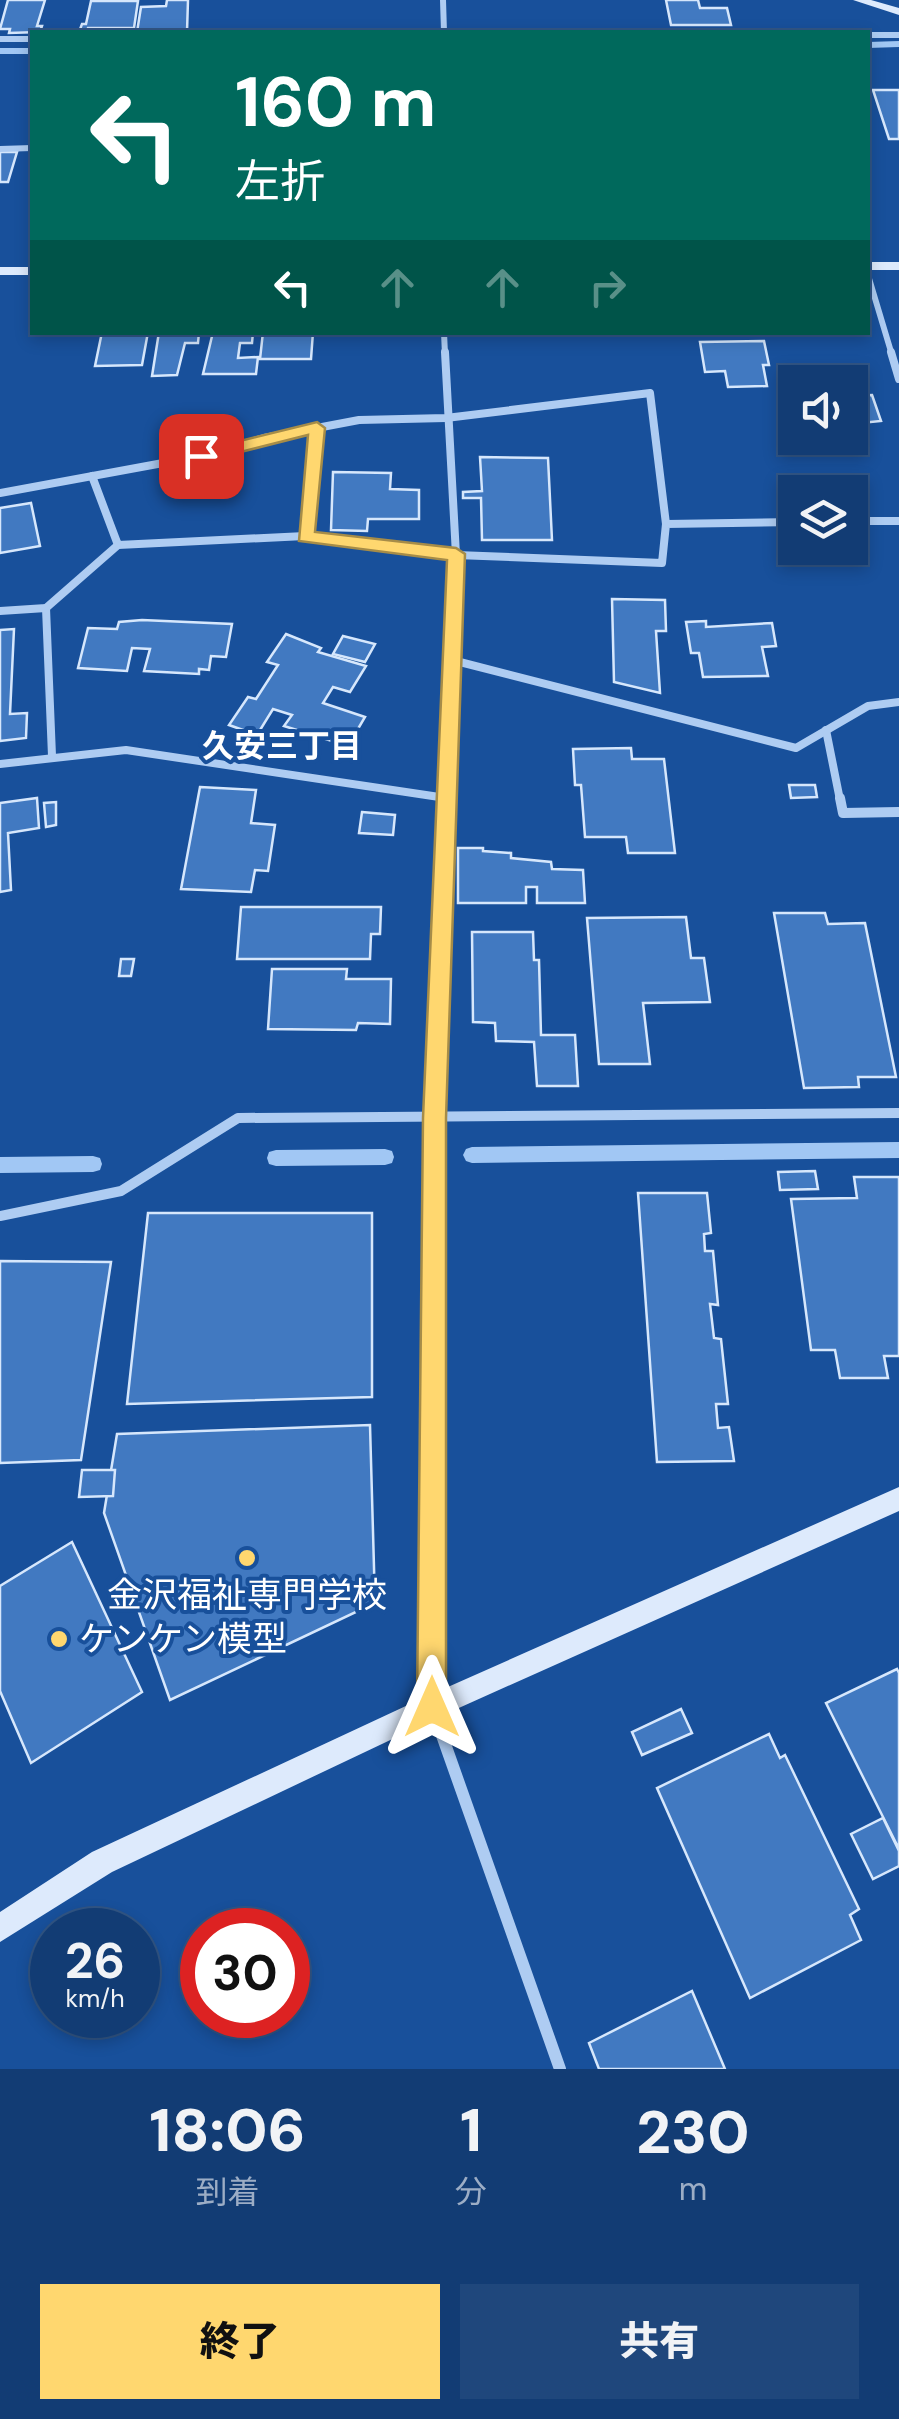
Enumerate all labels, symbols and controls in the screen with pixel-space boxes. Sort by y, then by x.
text: 160 m [235,57,436,148]
icon: left [70,70,200,200]
text: 左折 [235,152,325,211]
icon: left [265,260,320,315]
icon: ahead [370,260,425,315]
icon: ahead [475,260,530,315]
icon: right [580,260,635,315]
map controls [778,365,868,565]
button: sound [778,365,868,455]
pin [159,414,244,499]
icon: arrive [174,429,229,484]
button: layers [778,475,868,565]
district label: 久安三丁目 [202,725,362,767]
marker: 金沢福祉専門学校 [236,1547,258,1569]
place label: 金沢福祉専門学校 [107,1572,387,1618]
place label: ケンケン模型 [79,1616,287,1662]
marker: ケンケン模型 [48,1628,70,1650]
position arrow [380,1655,484,1759]
speed limit sign: 30 [180,1908,310,2038]
text: 26 [65,1928,125,1994]
text: km/h [65,1982,125,2015]
text: 18:06 [149,2091,306,2170]
text: 1 [460,2091,482,2170]
text: 230 [636,2093,750,2172]
text: m [679,2168,707,2210]
text: 到着 [195,2171,260,2213]
text: 分 [455,2171,487,2213]
button: 終了 [40,2284,440,2399]
button: 共有 [460,2284,859,2399]

